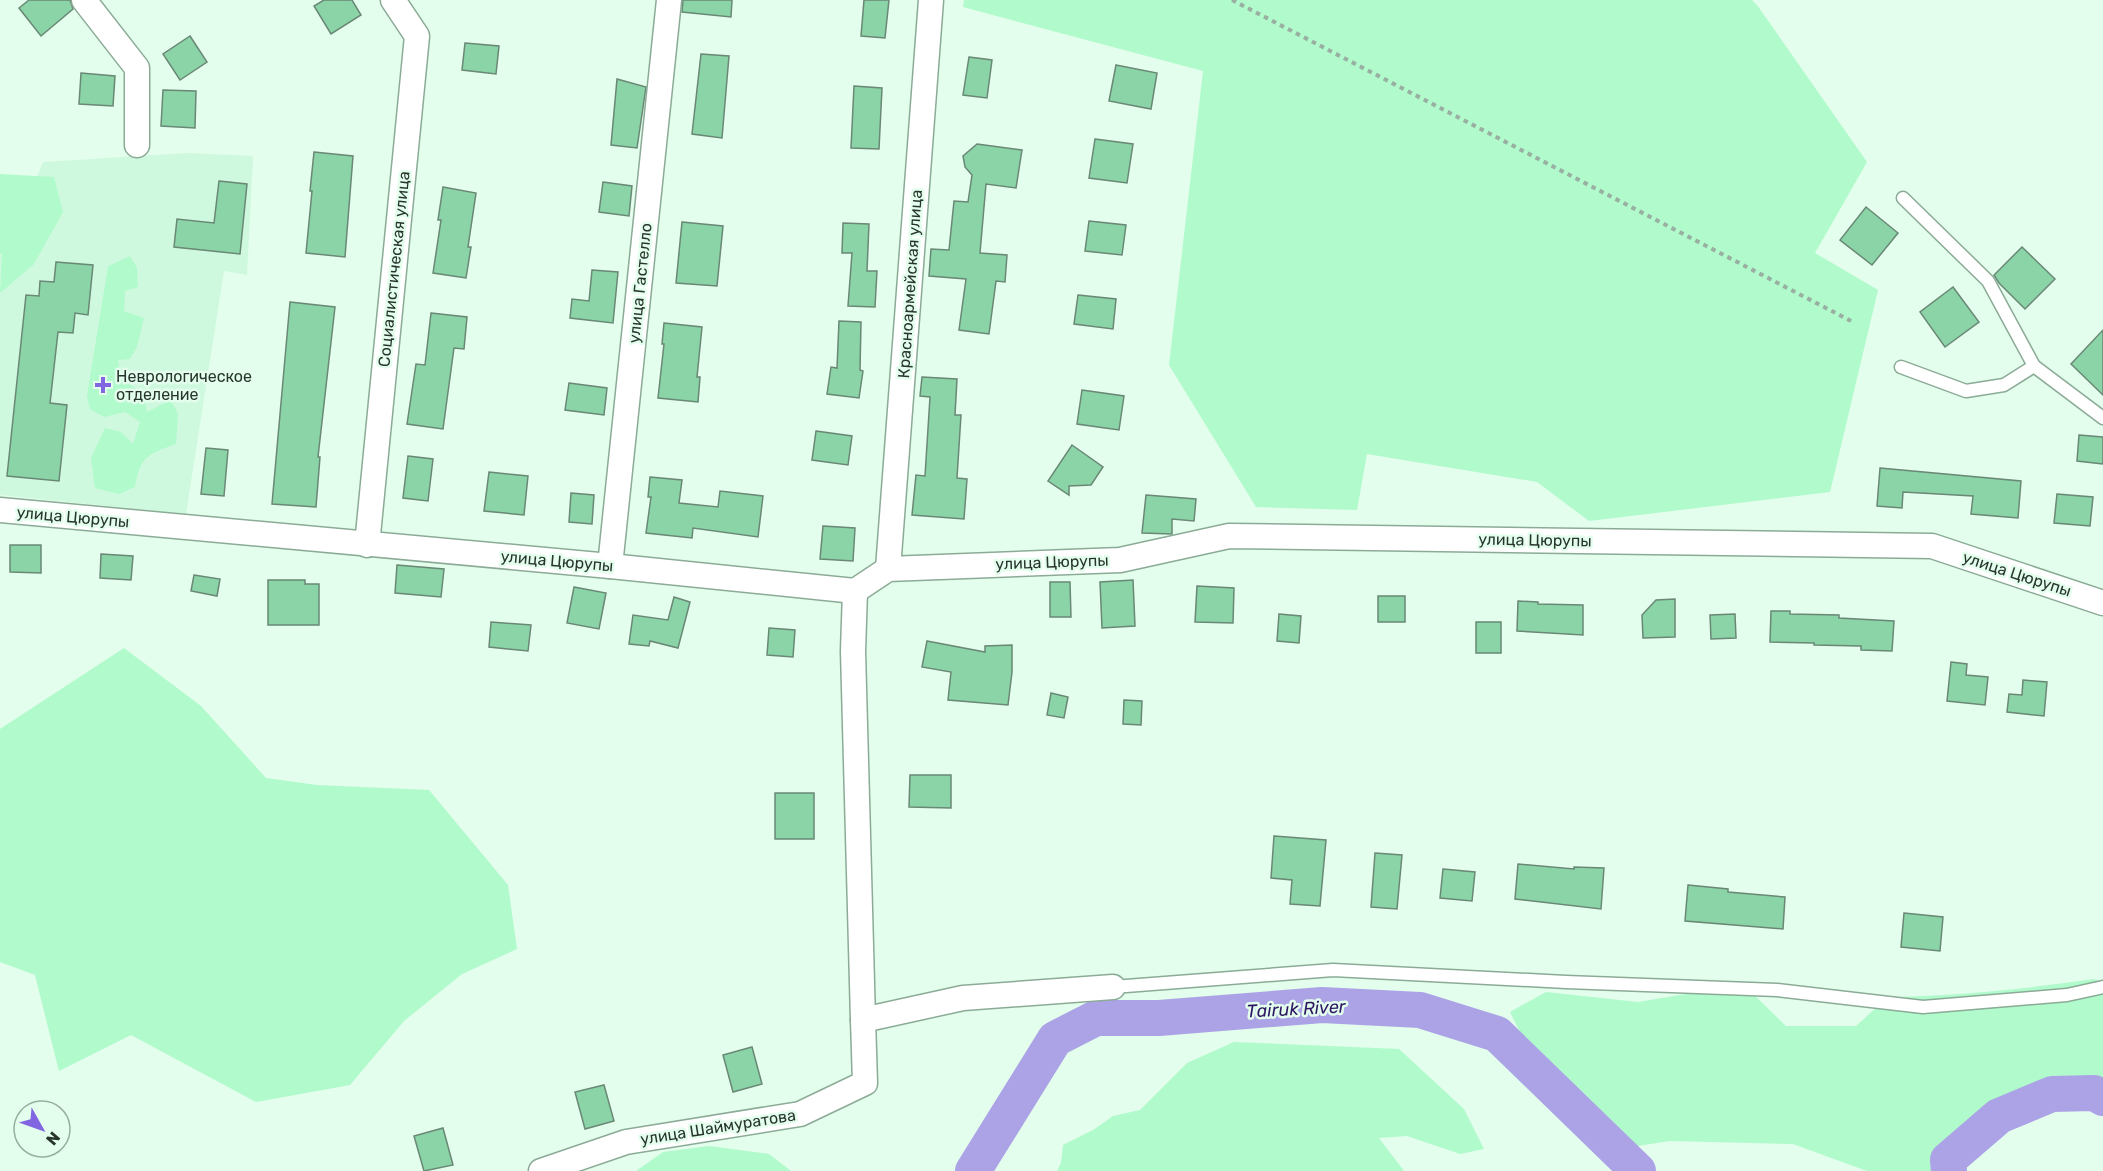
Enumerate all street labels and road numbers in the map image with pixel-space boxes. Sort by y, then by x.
street label: Социалистическая улица [374,170,414,368]
street label: Красноармейская улица [894,189,926,379]
street label: улица Гастелло [624,222,656,344]
street label: улица Цюрупы [16,503,130,531]
street label: улица Цюрупы [1478,530,1592,550]
street label: улица Цюрупы [500,547,614,575]
street label: улица Цюрупы [1960,547,2074,601]
street label: улица Цюрупы [995,551,1109,573]
street label: улица Шаймуратова [639,1105,797,1149]

